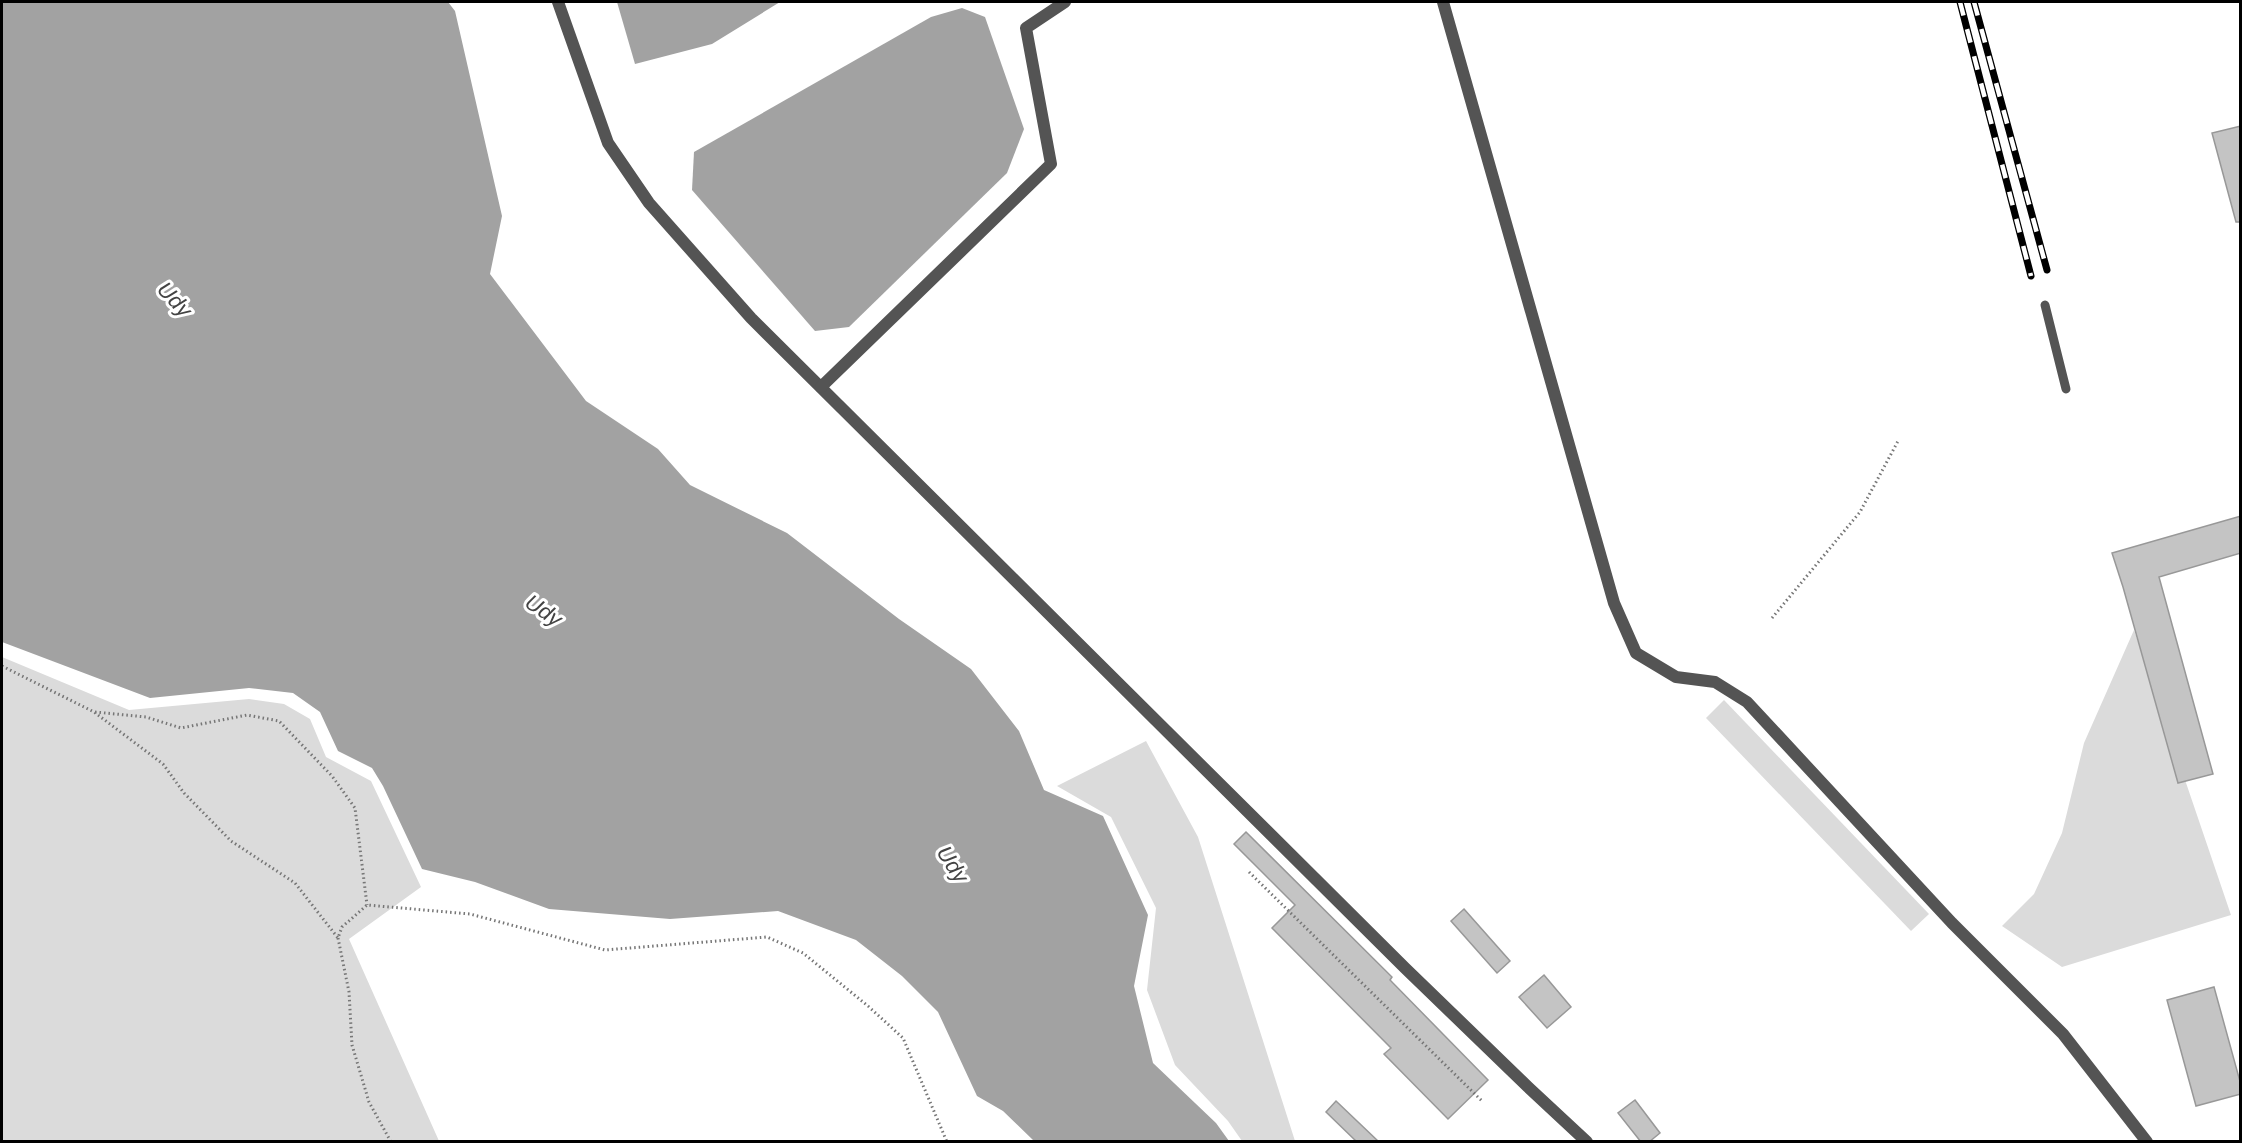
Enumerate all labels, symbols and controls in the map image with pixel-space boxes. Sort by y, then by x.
water label: Udy [152,277,198,324]
water label: Udy [521,589,569,633]
water label: Udy [931,841,975,889]

